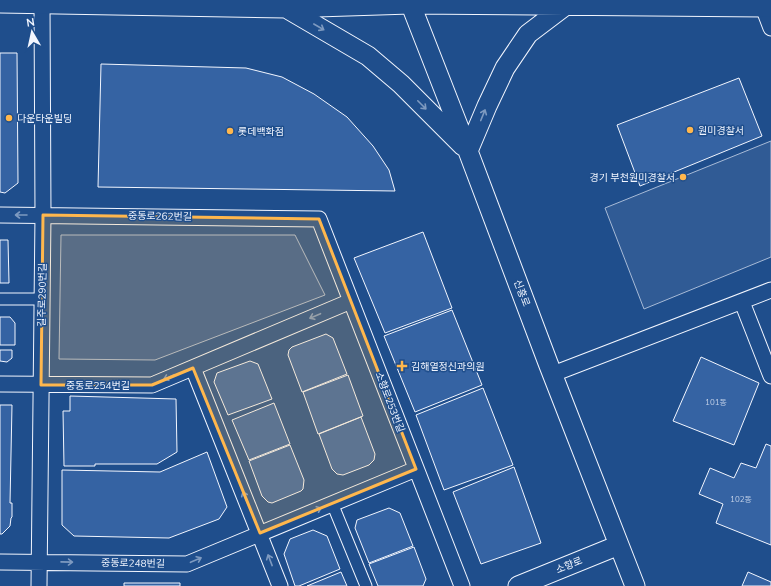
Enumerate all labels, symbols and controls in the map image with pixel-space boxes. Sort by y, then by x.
north arrow [12,12,52,52]
text: N [25,15,36,30]
one-way arrow [313,24,325,32]
one-way arrow [417,100,427,110]
one-way arrow [480,109,488,121]
place label: 다운타운빌딩 [17,112,72,125]
marker: 다운타운빌딩 [4,113,14,123]
place label: 원미경찰서 [698,124,744,137]
place label: 롯데백화점 [238,125,284,138]
marker: 원미경찰서 [685,125,695,135]
marker: 롯데백화점 [225,126,235,136]
place label: 경기 부천원미경찰서 [590,171,675,184]
marker: 경기 부천원미경찰서 [678,172,688,182]
street label: 중동로262번길 [128,209,192,223]
one-way arrow [15,211,28,219]
street label: 길주로290번길 [35,263,49,327]
street label: 신흥로 [511,278,533,308]
one-way arrow [310,313,322,321]
marker: 김해열정신과의원 [396,360,408,372]
place label: 김해열정신과의원 [411,360,485,373]
street label: 소향로253번길 [372,370,408,434]
one-way arrow [164,374,176,382]
street label: 중동로254번길 [66,379,130,392]
house number: 101동 [705,397,727,407]
one-way arrow [241,492,249,504]
house number: 102동 [730,494,752,504]
one-way arrow [310,506,322,513]
one-way arrow [266,554,274,566]
street label: 소향로 [554,554,584,576]
street label: 중동로248번길 [101,556,165,570]
one-way arrow [190,556,202,563]
one-way arrow [60,558,73,566]

